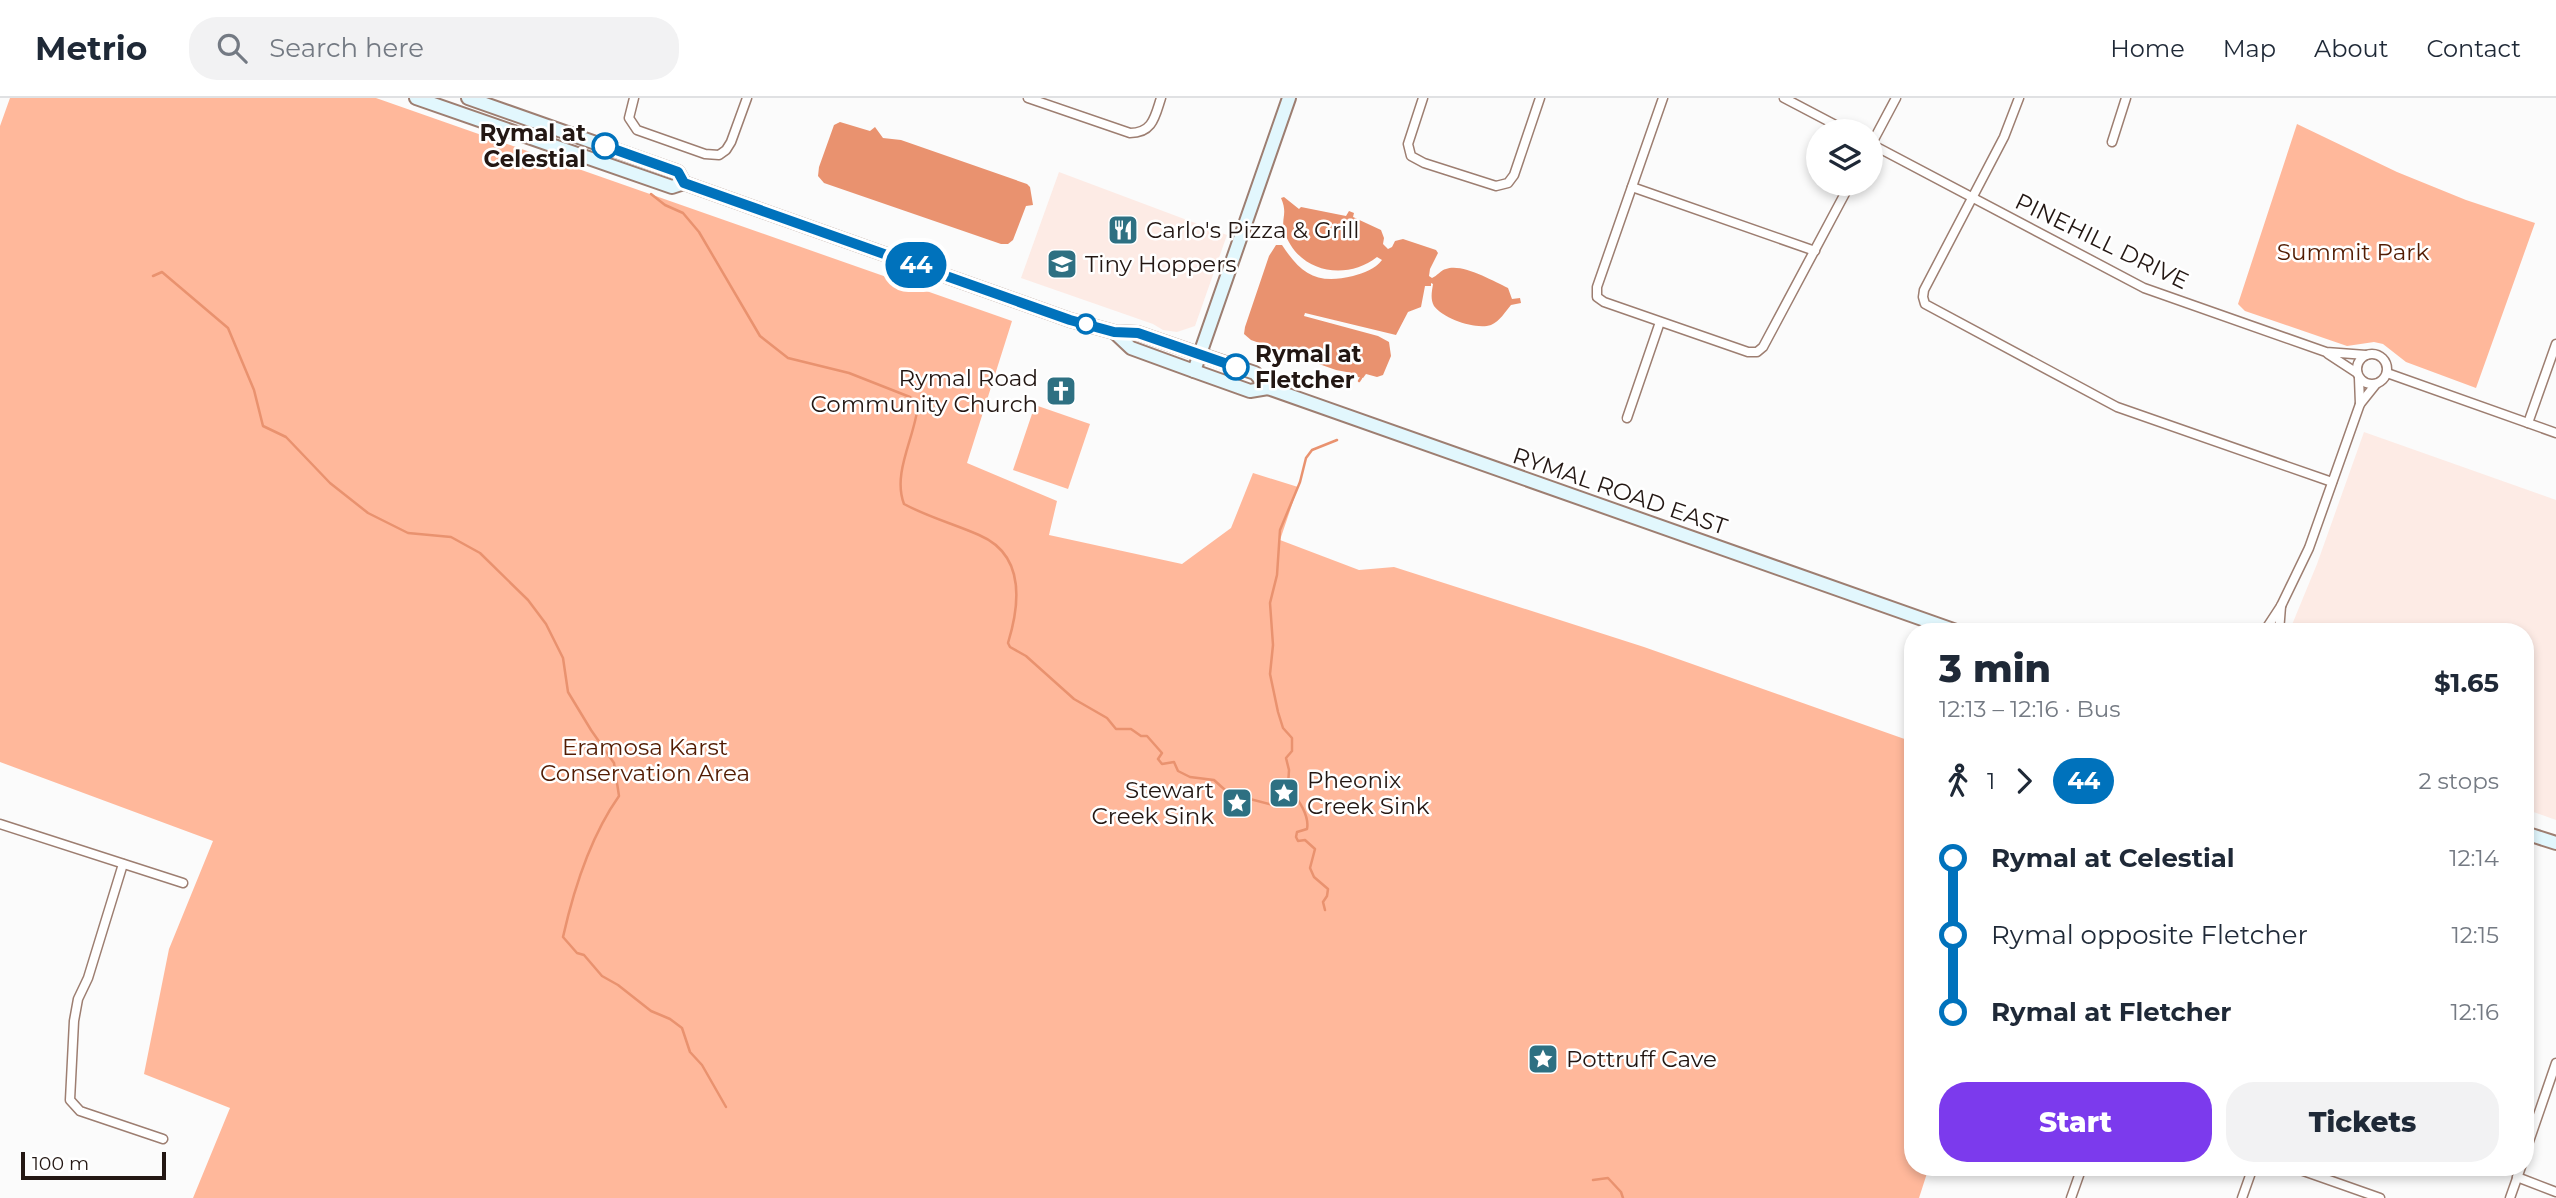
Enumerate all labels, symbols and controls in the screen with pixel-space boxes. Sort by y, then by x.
search box [189,17,679,80]
text: Metrio [35,28,147,68]
icon: search [213,29,251,67]
text: Search here [269,32,424,64]
text: Home [2110,34,2185,63]
text: Map [2223,34,2276,63]
text: About [2314,34,2388,63]
text: Contact [2426,34,2521,63]
place label: Rymal at Celestial [479,119,586,173]
map controls [1806,119,1883,196]
button: layers [1806,119,1883,196]
marker: Rymal at Celestial [592,133,618,159]
street label: PINEHILL DRIVE [2011,187,2193,295]
restaurant icon: Carlo's Pizza & Grill [1106,213,1140,247]
place label: Carlo's Pizza & Grill [1146,216,1360,244]
park label: Summit Park [2277,238,2429,266]
line badge: 44 [884,242,948,288]
school or university icon: Tiny Hoppers [1045,247,1079,281]
text: 44 [899,250,933,279]
place label: Tiny Hoppers [1085,250,1237,278]
unlabelled marker [1076,314,1096,334]
place label: Rymal at Fletcher [1255,340,1362,394]
marker: Rymal at Fletcher [1223,354,1249,380]
place label: Rymal Road Community Church [810,364,1038,418]
church icon: Rymal Road Community Church [1044,374,1078,408]
street label: RYMAL ROAD EAST [1509,441,1732,541]
text: 3 min [1939,645,2051,692]
text: $1.65 [2434,667,2499,699]
text: 12:13 – 12:16 · Bus [1939,695,2121,723]
park label: Eramosa Karst Conservation Area [540,733,750,787]
icon: walk [1939,762,1977,800]
icon: forward [2005,762,2043,800]
place label: Pheonix Creek Sink [1307,766,1430,820]
text: 44 [2067,766,2100,795]
text: 1 [1987,767,1995,795]
text: 2 stops [2419,767,2499,795]
place label: Stewart Creek Sink [1092,776,1214,830]
place icon: Pheonix Creek Sink [1267,776,1301,810]
place icon: Stewart Creek Sink [1220,786,1254,820]
text: Rymal at Celestial [1991,842,2235,874]
text: 12:14 [2449,844,2499,872]
text: Rymal opposite Fletcher [1991,919,2308,951]
text: 12:15 [2451,921,2499,949]
text: Rymal at Fletcher [1991,996,2232,1028]
text: 12:16 [2450,998,2499,1026]
place icon: Pottruff Cave [1526,1042,1560,1076]
place label: Pottruff Cave [1566,1045,1717,1073]
button: Start [1939,1082,2212,1162]
button: Tickets [2226,1082,2499,1162]
scale bar [21,1149,166,1181]
text: 100 m [32,1152,89,1175]

